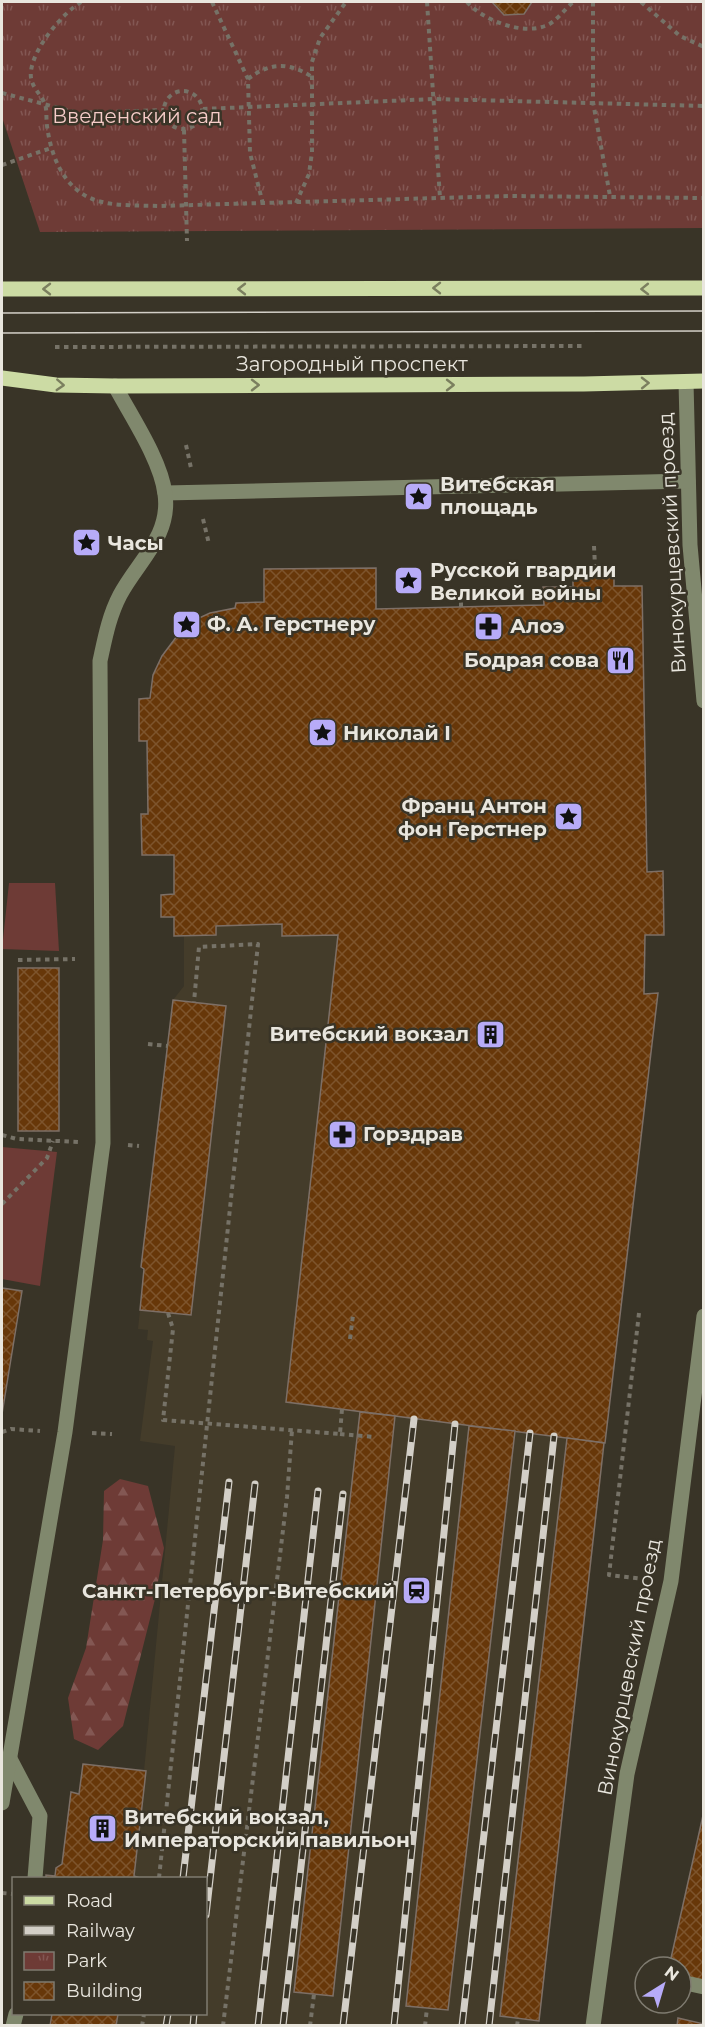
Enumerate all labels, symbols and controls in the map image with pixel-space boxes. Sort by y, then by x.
park label: Введенский сад [52,104,222,128]
one-way arrow [433,282,442,294]
one-way arrow [43,283,52,295]
one-way arrow [238,283,247,295]
one-way arrow [641,283,650,295]
street label: Загородный проспект [236,352,468,376]
one-way arrow [640,377,649,389]
one-way arrow [55,378,64,391]
one-way arrow [250,379,259,391]
one-way arrow [445,379,454,391]
street label: Винокурцевский проезд [653,412,691,674]
place label: Витебская площадь [440,472,555,519]
place icon: Витебская площадь [403,480,435,512]
place icon: Часы [71,527,103,559]
place label: Часы [108,531,164,555]
place label: Русской гвардии Великой войны [430,558,616,605]
place icon: Русской гвардии Великой войны [393,565,425,597]
place icon: Ф. А. Герстнеру [170,608,202,640]
pharmacy icon: Алоэ [473,610,505,642]
place label: Ф. А. Герстнеру [207,612,376,636]
place label: Алоэ [510,614,564,638]
restaurant icon: Бодрая сова [604,644,636,676]
place label: Бодрая сова [464,648,599,672]
place icon: Николай I [306,717,338,749]
place label: Николай I [343,721,451,745]
place label: Франц Антон фон Герстнер [398,794,547,841]
place icon: Франц Антон фон Герстнер [552,801,584,833]
building icon: Витебский вокзал [474,1018,506,1050]
place label: Витебский вокзал [270,1022,469,1046]
pharmacy icon: Горздрав [326,1118,358,1150]
place label: Горздрав [363,1122,463,1146]
street label: Винокурцевский проезд [592,1537,666,1797]
station icon: Санкт-Петербург-Витебский [400,1575,432,1607]
place label: Санкт-Петербург-Витебский [82,1579,395,1603]
place label: Витебский вокзал, Императорский павильон [124,1805,410,1852]
building icon: Витебский вокзал, Императорский павильон [87,1813,119,1845]
legend [12,1877,207,2015]
text: Road [66,1890,113,1912]
text: Railway [66,1920,135,1942]
text: Park [66,1950,107,1972]
north arrow [633,1955,693,2015]
text: N [661,1962,683,1985]
text: Building [66,1980,143,2002]

